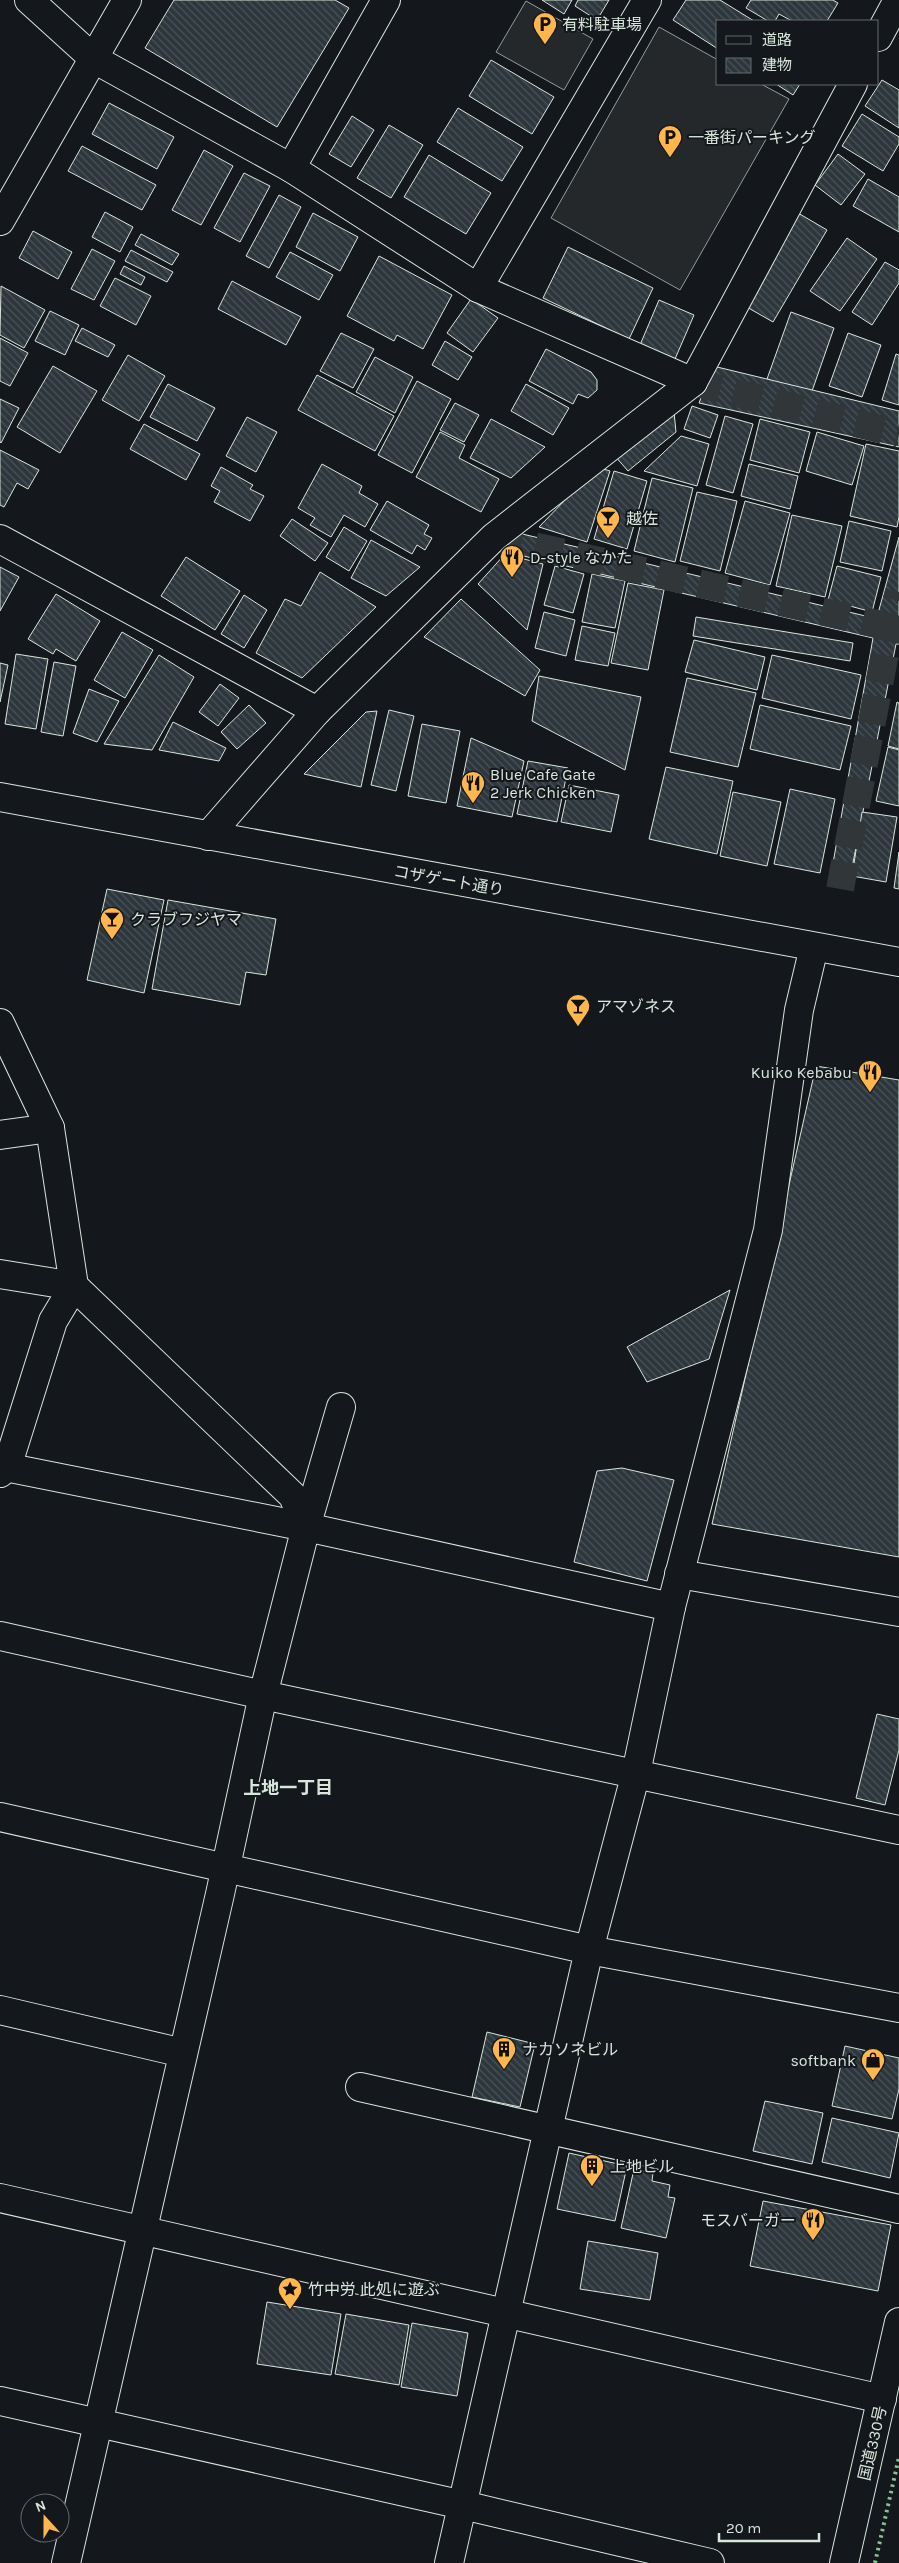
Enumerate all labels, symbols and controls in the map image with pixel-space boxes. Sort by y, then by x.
parking icon: 有料駐車場 [532,11,558,45]
place label: 有料駐車場 [562,15,642,34]
legend [716,20,879,85]
text: 道路 [762,31,792,49]
text: 建物 [762,56,792,74]
parking icon: 一番街パーキング [657,124,683,158]
place label: 一番街パーキング [688,128,816,147]
bar icon: 越佐 [595,505,621,539]
place label: 越佐 [626,509,658,528]
restaurant icon: D-style なかた [499,544,525,578]
place label: D-style なかた [530,548,633,567]
place label: Blue Cafe Gate 2 Jerk Chicken [490,765,596,802]
restaurant icon: Blue Cafe Gate 2 Jerk Chicken [460,770,486,804]
street label: コザゲート通り [392,861,506,900]
bar icon: クラブフジヤマ [99,906,125,940]
place label: クラブフジヤマ [130,910,242,929]
bar icon: アマゾネス [565,993,591,1027]
place label: アマゾネス [596,997,676,1016]
restaurant icon: Kuiko Kebabu [857,1059,883,1093]
place label: Kuiko Kebabu [751,1063,852,1082]
district label: 上地一丁目 [243,1777,333,1799]
building icon: ナカソネビル [491,2036,517,2070]
place label: ナカソネビル [522,2040,618,2059]
shop icon: softbank [860,2047,886,2081]
place label: softbank [790,2051,856,2070]
building icon: 上地ビル [579,2153,605,2187]
place label: 上地ビル [610,2157,674,2176]
restaurant icon: モスバーガー [800,2207,826,2241]
place label: モスバーガー [700,2211,796,2230]
place icon: 竹中労 此処に遊ぶ [277,2276,303,2310]
place label: 竹中労 此処に遊ぶ [308,2280,440,2299]
street label: 国道330号 [855,2404,890,2482]
north arrow [20,2493,70,2543]
text: N [33,2497,48,2516]
scale bar [719,2510,819,2542]
text: 20 m [726,2519,761,2537]

